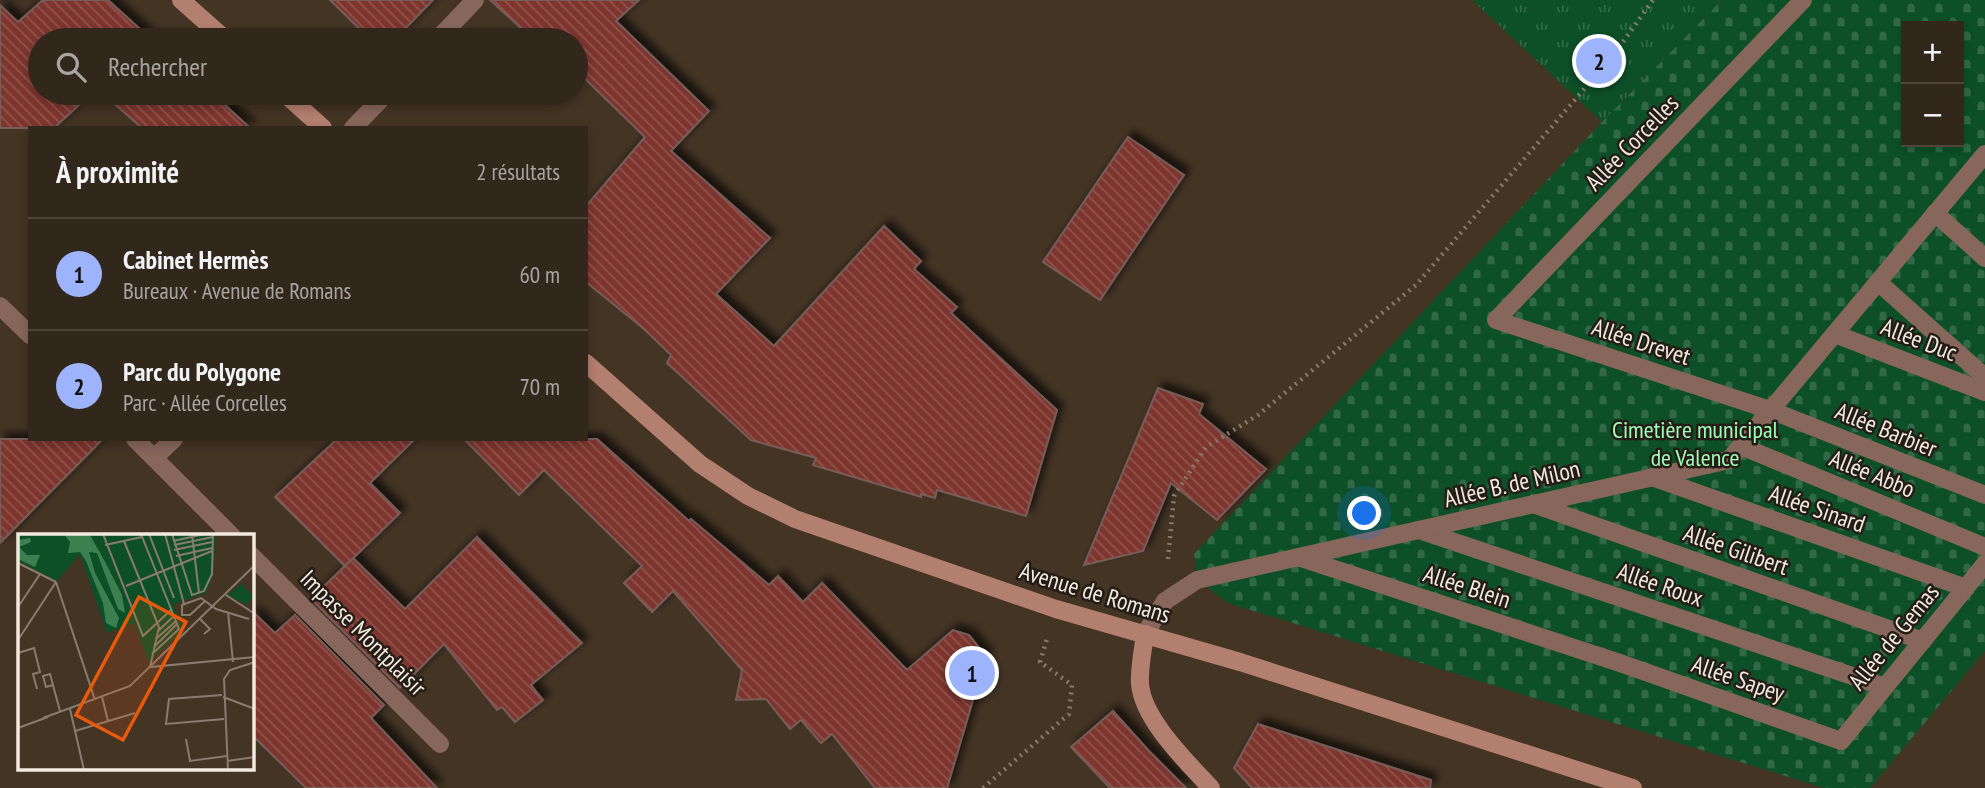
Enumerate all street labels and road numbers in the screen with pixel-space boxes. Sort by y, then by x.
street label: Allée Corcelles [1578,88,1685,197]
street label: Allée Drevet [1588,311,1695,372]
street label: Allée Duc [1877,311,1962,368]
street label: Allée Barbier [1831,395,1942,464]
street label: Allée Abbo [1825,442,1919,505]
street label: Allée B. de Milon [1441,453,1583,514]
street label: Allée Sinard [1765,478,1869,539]
street label: Allée Gilibert [1680,517,1793,582]
street label: Avenue de Romans [1016,555,1174,630]
street label: Allée Roux [1613,555,1707,614]
street label: Allée Blein [1420,558,1515,615]
street label: Impasse Montplaisir [294,563,433,703]
street label: Allée de Gemas [1841,577,1946,696]
street label: Allée Sapey [1688,648,1789,709]

